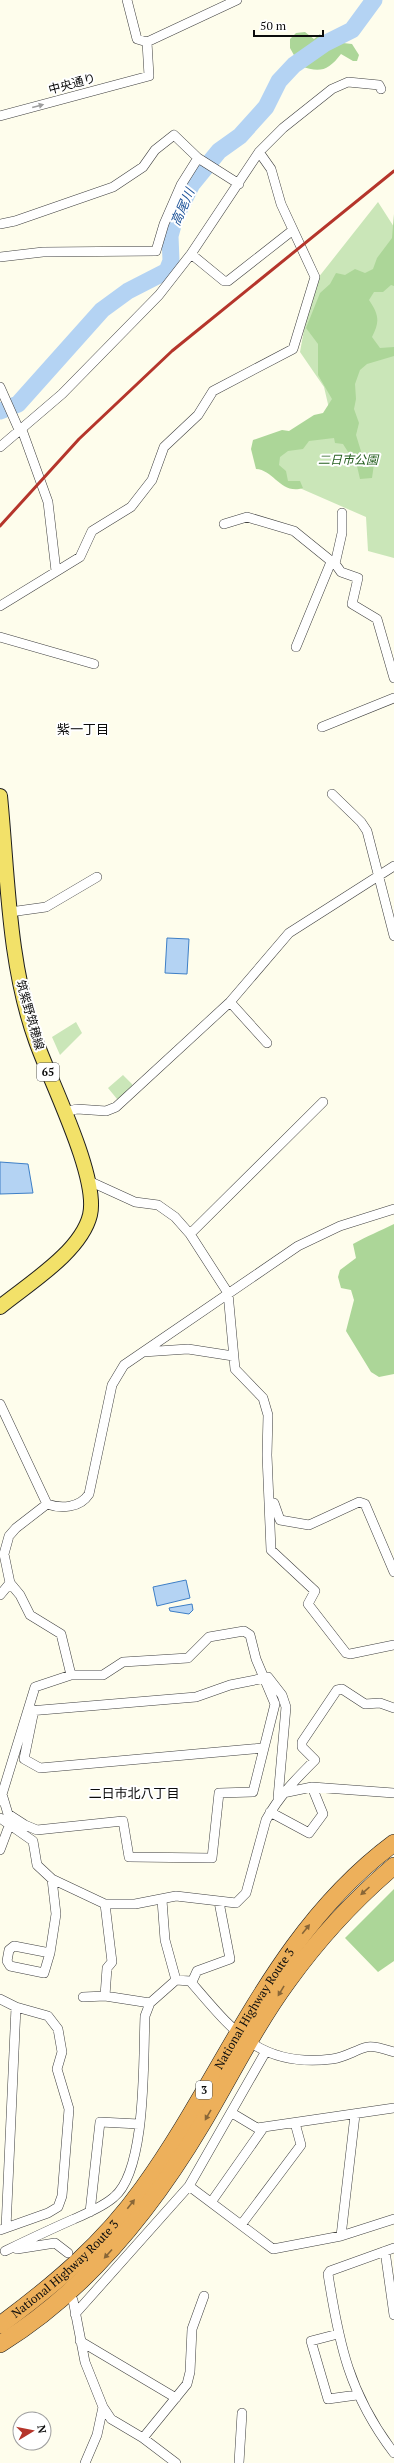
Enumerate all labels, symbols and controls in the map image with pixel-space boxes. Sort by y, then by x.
scale bar [254,12,323,38]
text: 50 m [260,18,287,33]
street label: 中央通り [47,70,97,97]
one-way arrow [32,103,44,109]
water label: 高尾川 [166,184,199,228]
park label: 二日市公園 [318,452,380,467]
district label: 紫一丁目 [57,720,109,738]
street label: 筑紫野筑穂線 [13,978,48,1052]
road number: 65 [37,1063,59,1081]
district label: 二日市北八丁目 [88,1784,180,1802]
one-way arrow [359,1887,370,1896]
one-way arrow [302,1924,310,1935]
street label: National Highway Route 3 [211,1945,297,2072]
one-way arrow [278,1985,285,1997]
road number: 3 [196,2081,212,2099]
one-way arrow [204,2109,211,2121]
one-way arrow [127,2198,135,2209]
street label: National Highway Route 3 [8,2217,122,2321]
one-way arrow [104,2250,113,2259]
north arrow [12,2411,52,2451]
text: N [34,2424,50,2435]

